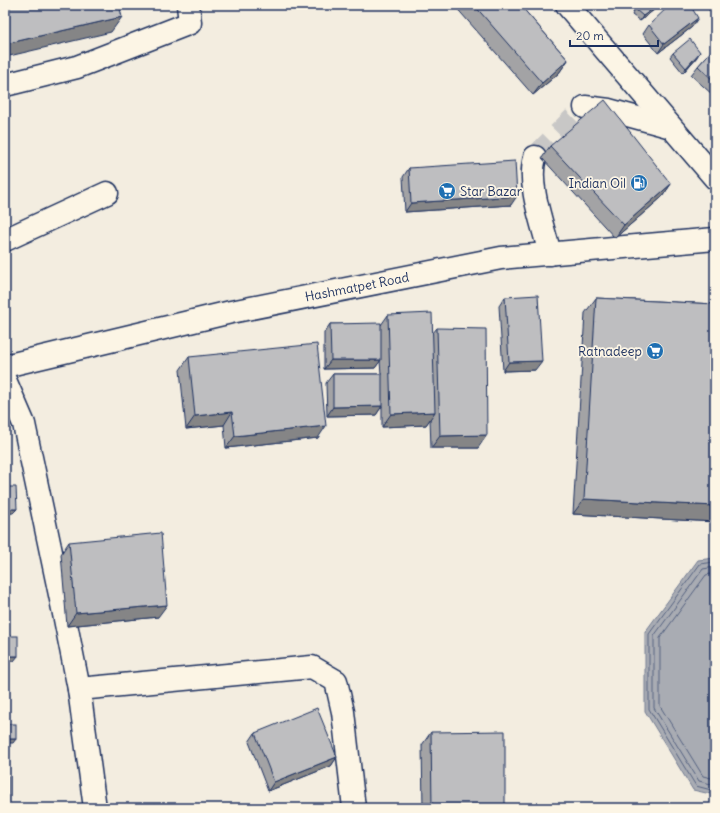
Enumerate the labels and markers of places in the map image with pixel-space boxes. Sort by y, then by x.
fuel station icon: Indian Oil [629,173,649,193]
place label: Indian Oil [568,175,626,192]
supermarket icon: Star Bazar [437,181,457,201]
place label: Star Bazar [460,183,523,200]
supermarket icon: Ratnadeep [645,341,665,361]
place label: Ratnadeep [578,343,642,360]

